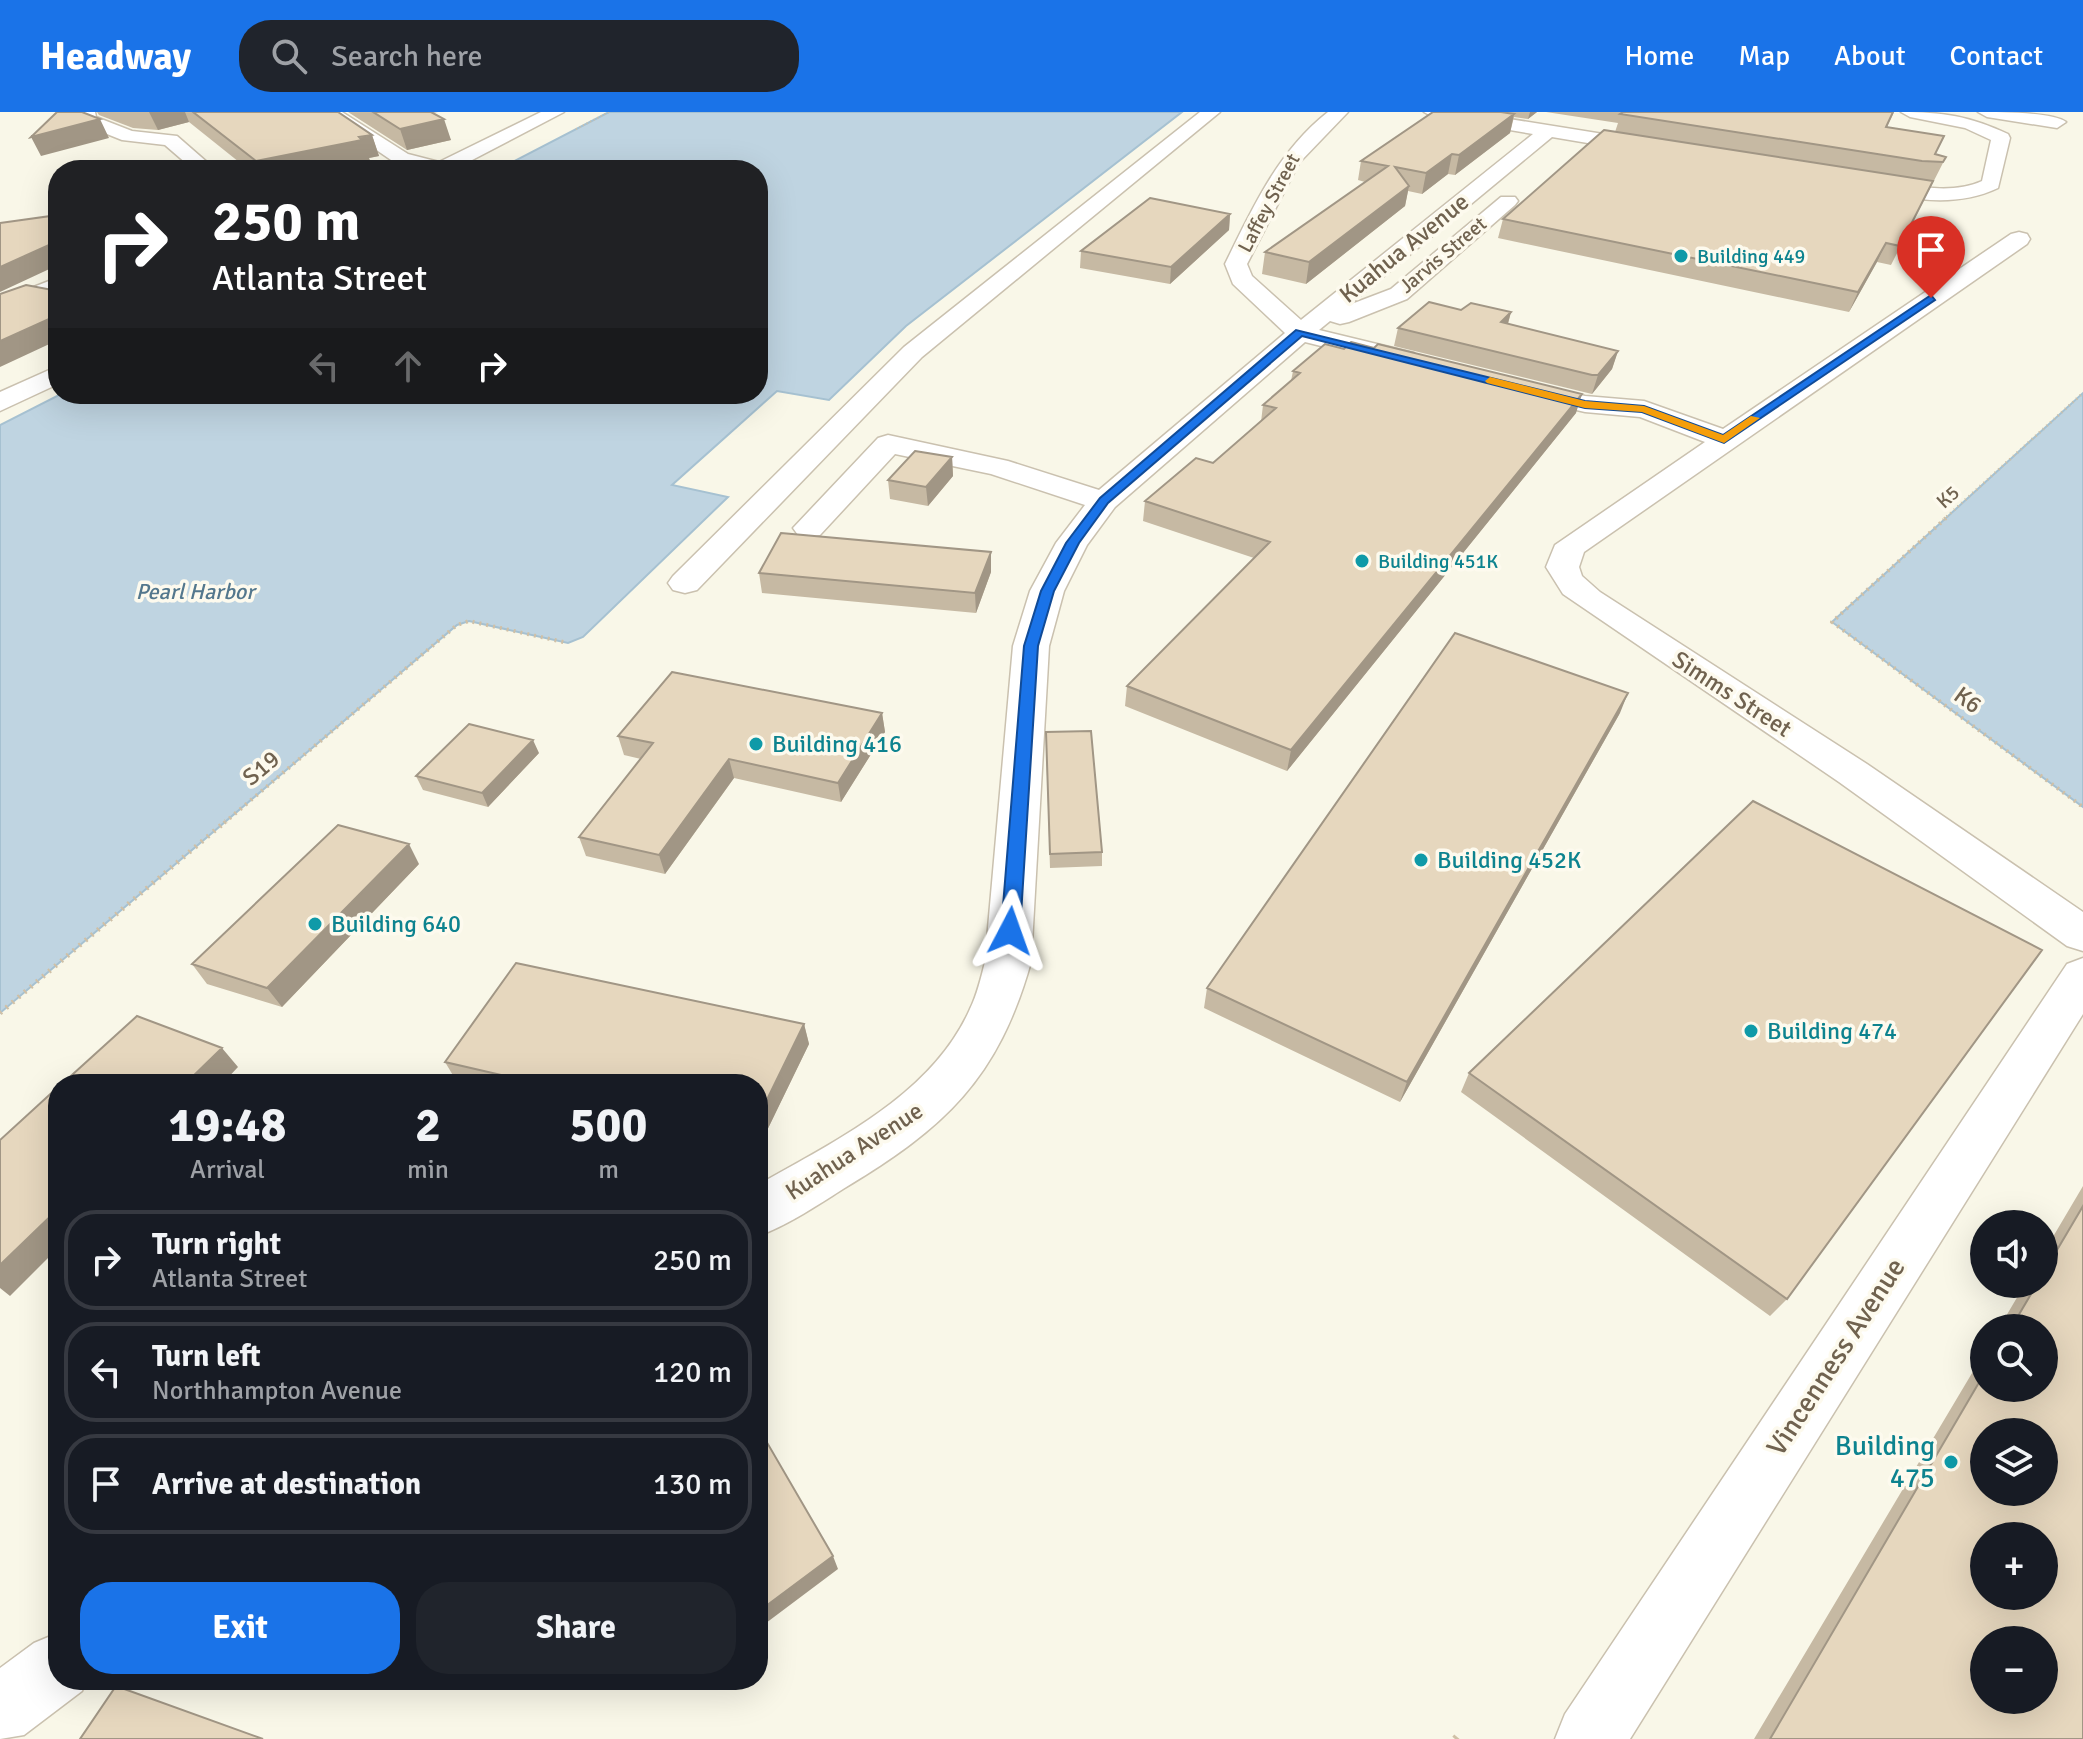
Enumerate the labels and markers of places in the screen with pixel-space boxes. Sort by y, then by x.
pin [1897,216,1965,298]
place label: Building 449 [1697,244,1805,269]
marker: Building 449 [1672,247,1690,265]
place label: Building 451K [1378,549,1498,574]
marker: Building 451K [1353,552,1371,570]
place label: Building 416 [772,729,902,759]
marker: Building 416 [747,735,765,753]
place label: Building 452K [1437,845,1581,875]
marker: Building 452K [1412,851,1430,869]
place label: Building 640 [331,909,461,939]
marker: Building 640 [306,915,324,933]
place label: Building 474 [1767,1016,1897,1046]
marker: Building 474 [1742,1022,1760,1040]
place label: Building 475 [1835,1429,1935,1495]
marker: Building 475 [1942,1453,1960,1471]

